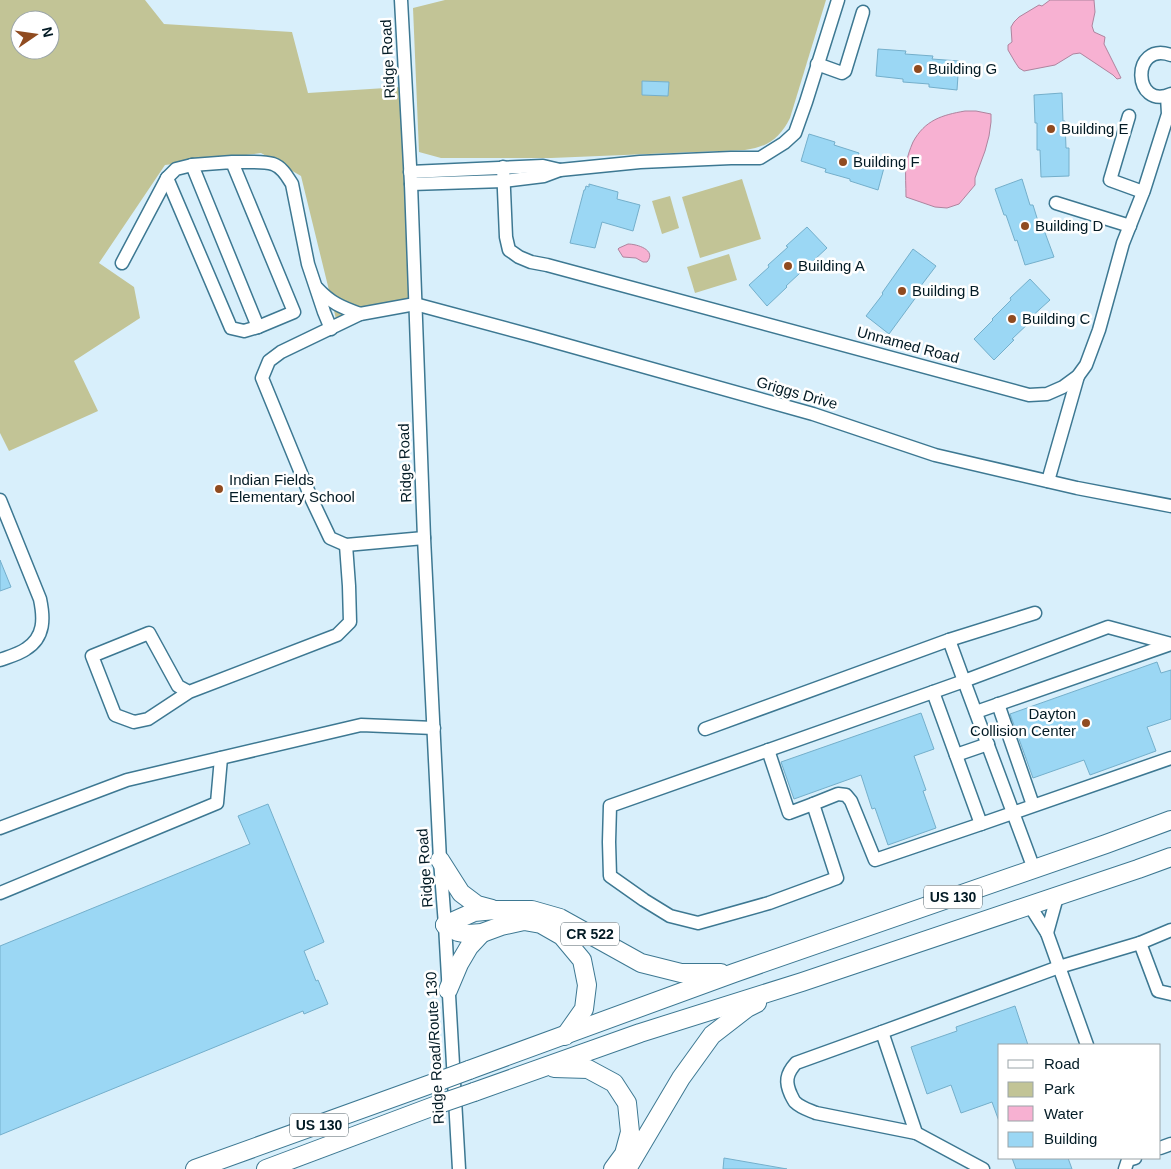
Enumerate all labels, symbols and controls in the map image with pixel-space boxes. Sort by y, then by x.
north arrow [10,10,60,60]
street label: Ridge Road [377,19,398,99]
text: N [39,25,57,39]
place label: Building G [928,60,997,77]
marker: Building G [912,63,924,75]
place label: Building E [1061,120,1129,137]
marker: Building E [1045,123,1057,135]
place label: Building F [853,153,920,170]
marker: Building F [837,156,849,168]
place label: Building D [1035,217,1104,234]
marker: Building D [1019,220,1031,232]
place label: Building A [798,257,865,274]
marker: Building A [782,260,794,272]
place label: Building B [912,282,980,299]
marker: Building B [896,285,908,297]
place label: Building C [1022,310,1091,327]
marker: Building C [1006,313,1018,325]
street label: Unnamed Road [855,323,961,366]
street label: Griggs Drive [755,373,840,412]
street label: Ridge Road [395,423,414,503]
place label: Indian Fields Elementary School [229,471,355,505]
marker: Indian Fields Elementary School [213,483,225,495]
place label: Dayton Collision Center [970,705,1076,739]
marker: Dayton Collision Center [1080,717,1092,729]
street label: Ridge Road [413,828,436,908]
road number: US 130 [924,886,982,909]
road number: CR 522 [561,922,619,946]
street label: Ridge Road/Route 130 [422,971,447,1125]
legend [998,1044,1161,1159]
text: Road [1044,1055,1080,1072]
text: Park [1044,1080,1075,1097]
text: Water [1044,1105,1083,1122]
road number: US 130 [290,1114,348,1136]
text: Building [1044,1130,1097,1147]

